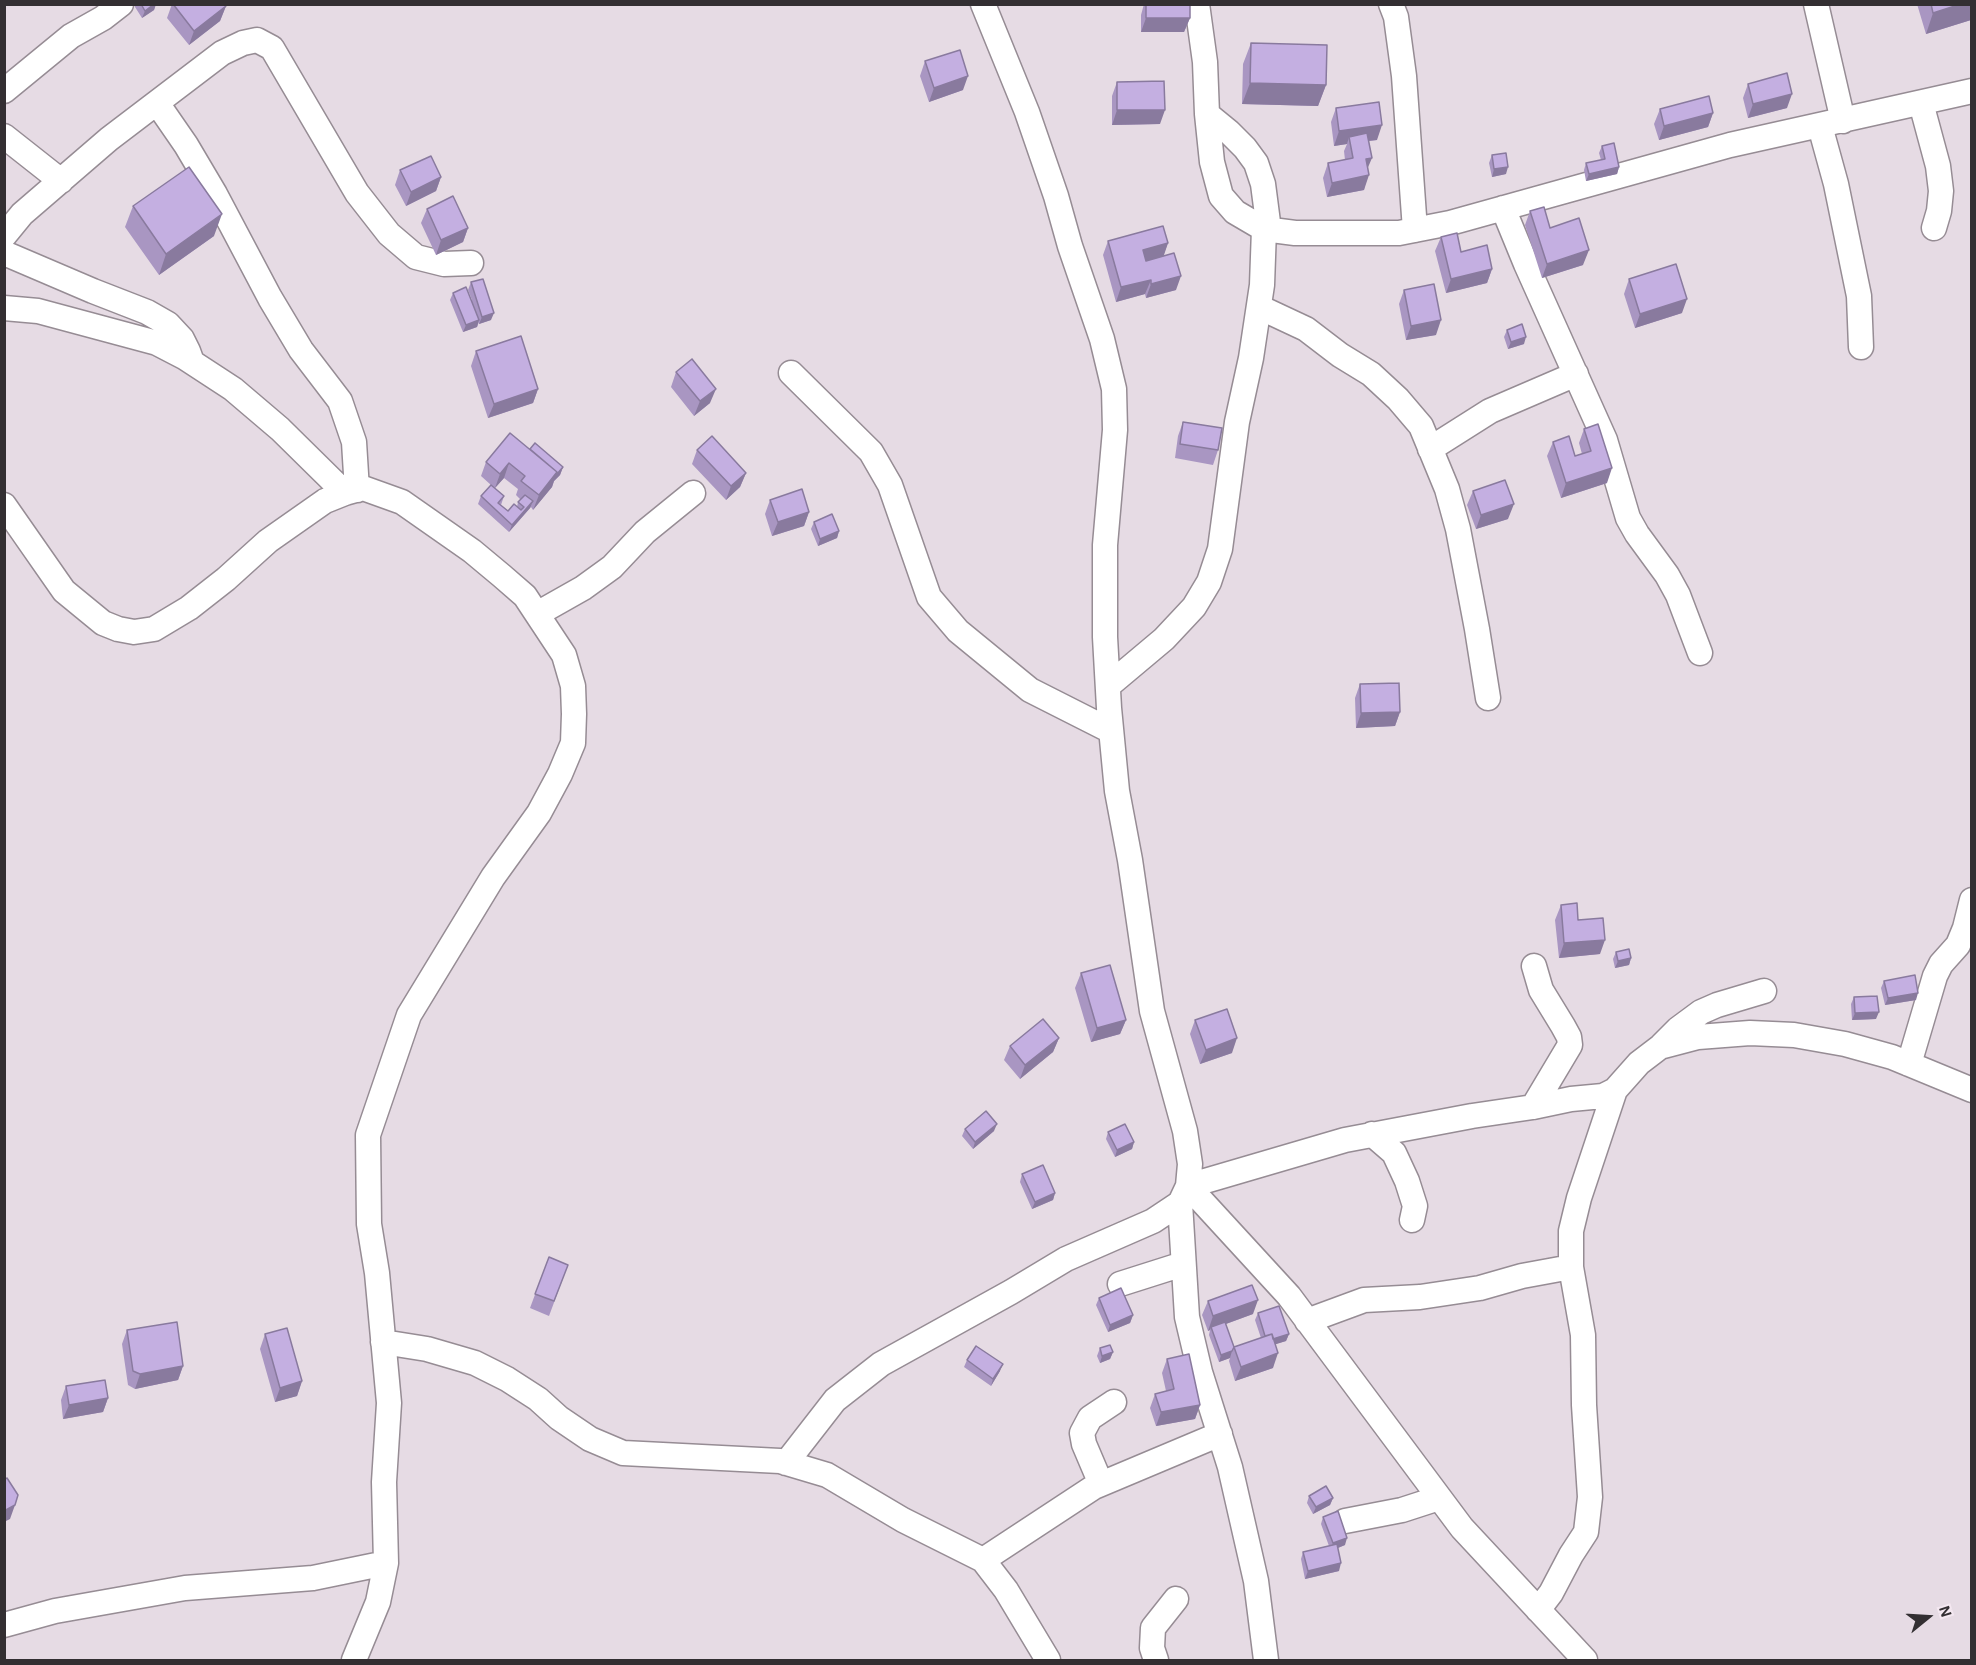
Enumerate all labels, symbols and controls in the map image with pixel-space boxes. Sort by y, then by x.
north arrow [1898,1587,1958,1647]
text: N [1936,1604,1954,1619]

